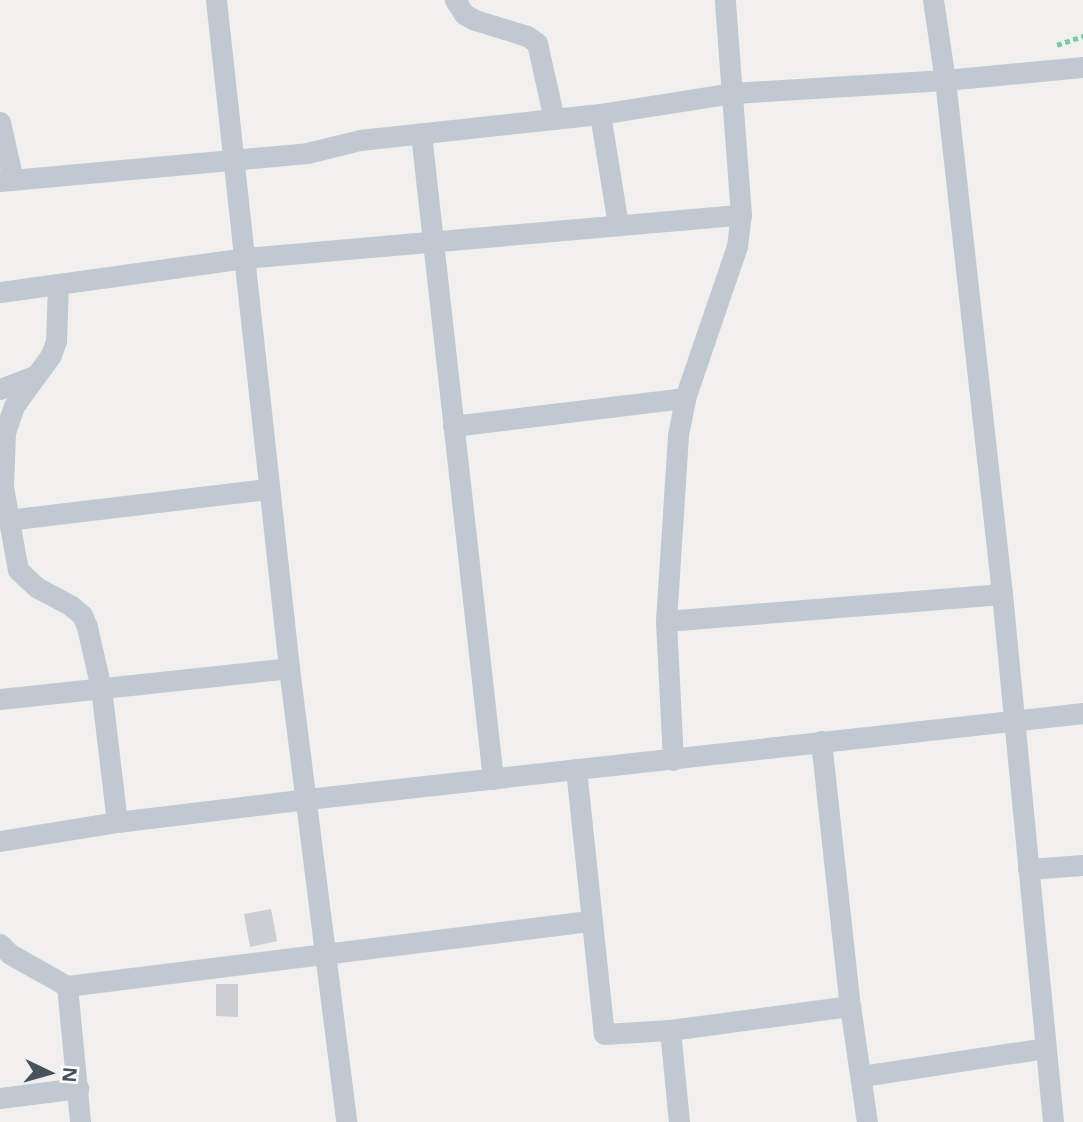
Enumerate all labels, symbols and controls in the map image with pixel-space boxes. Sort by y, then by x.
north arrow [14,1038,84,1108]
text: N [56,1066,84,1084]

